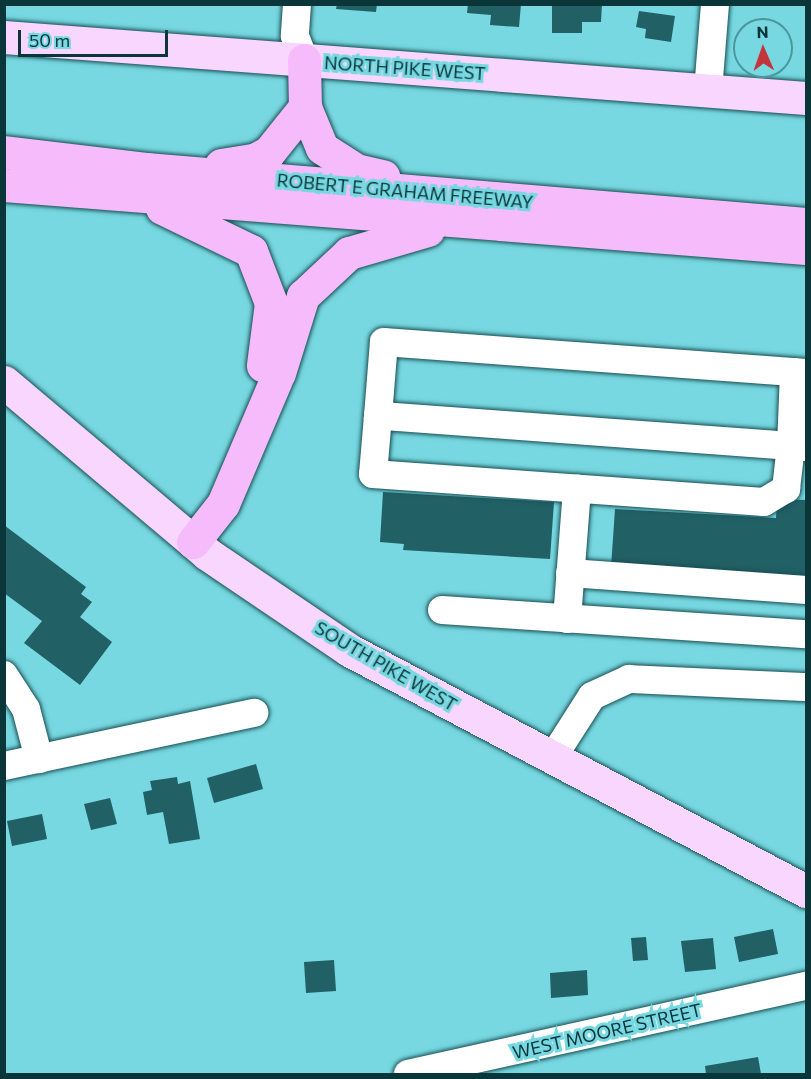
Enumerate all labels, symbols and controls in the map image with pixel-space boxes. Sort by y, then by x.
scale bar [21,18,171,56]
north arrow [733,18,793,78]
text: N [756,22,769,41]
text: 50 m [29,29,70,51]
street label: NORTH PIKE WEST [323,52,487,84]
street label: ROBERT E GRAHAM FREEWAY [276,169,534,213]
street label: SOUTH PIKE WEST [311,617,461,715]
street label: WEST MOORE STREET [510,999,704,1063]

